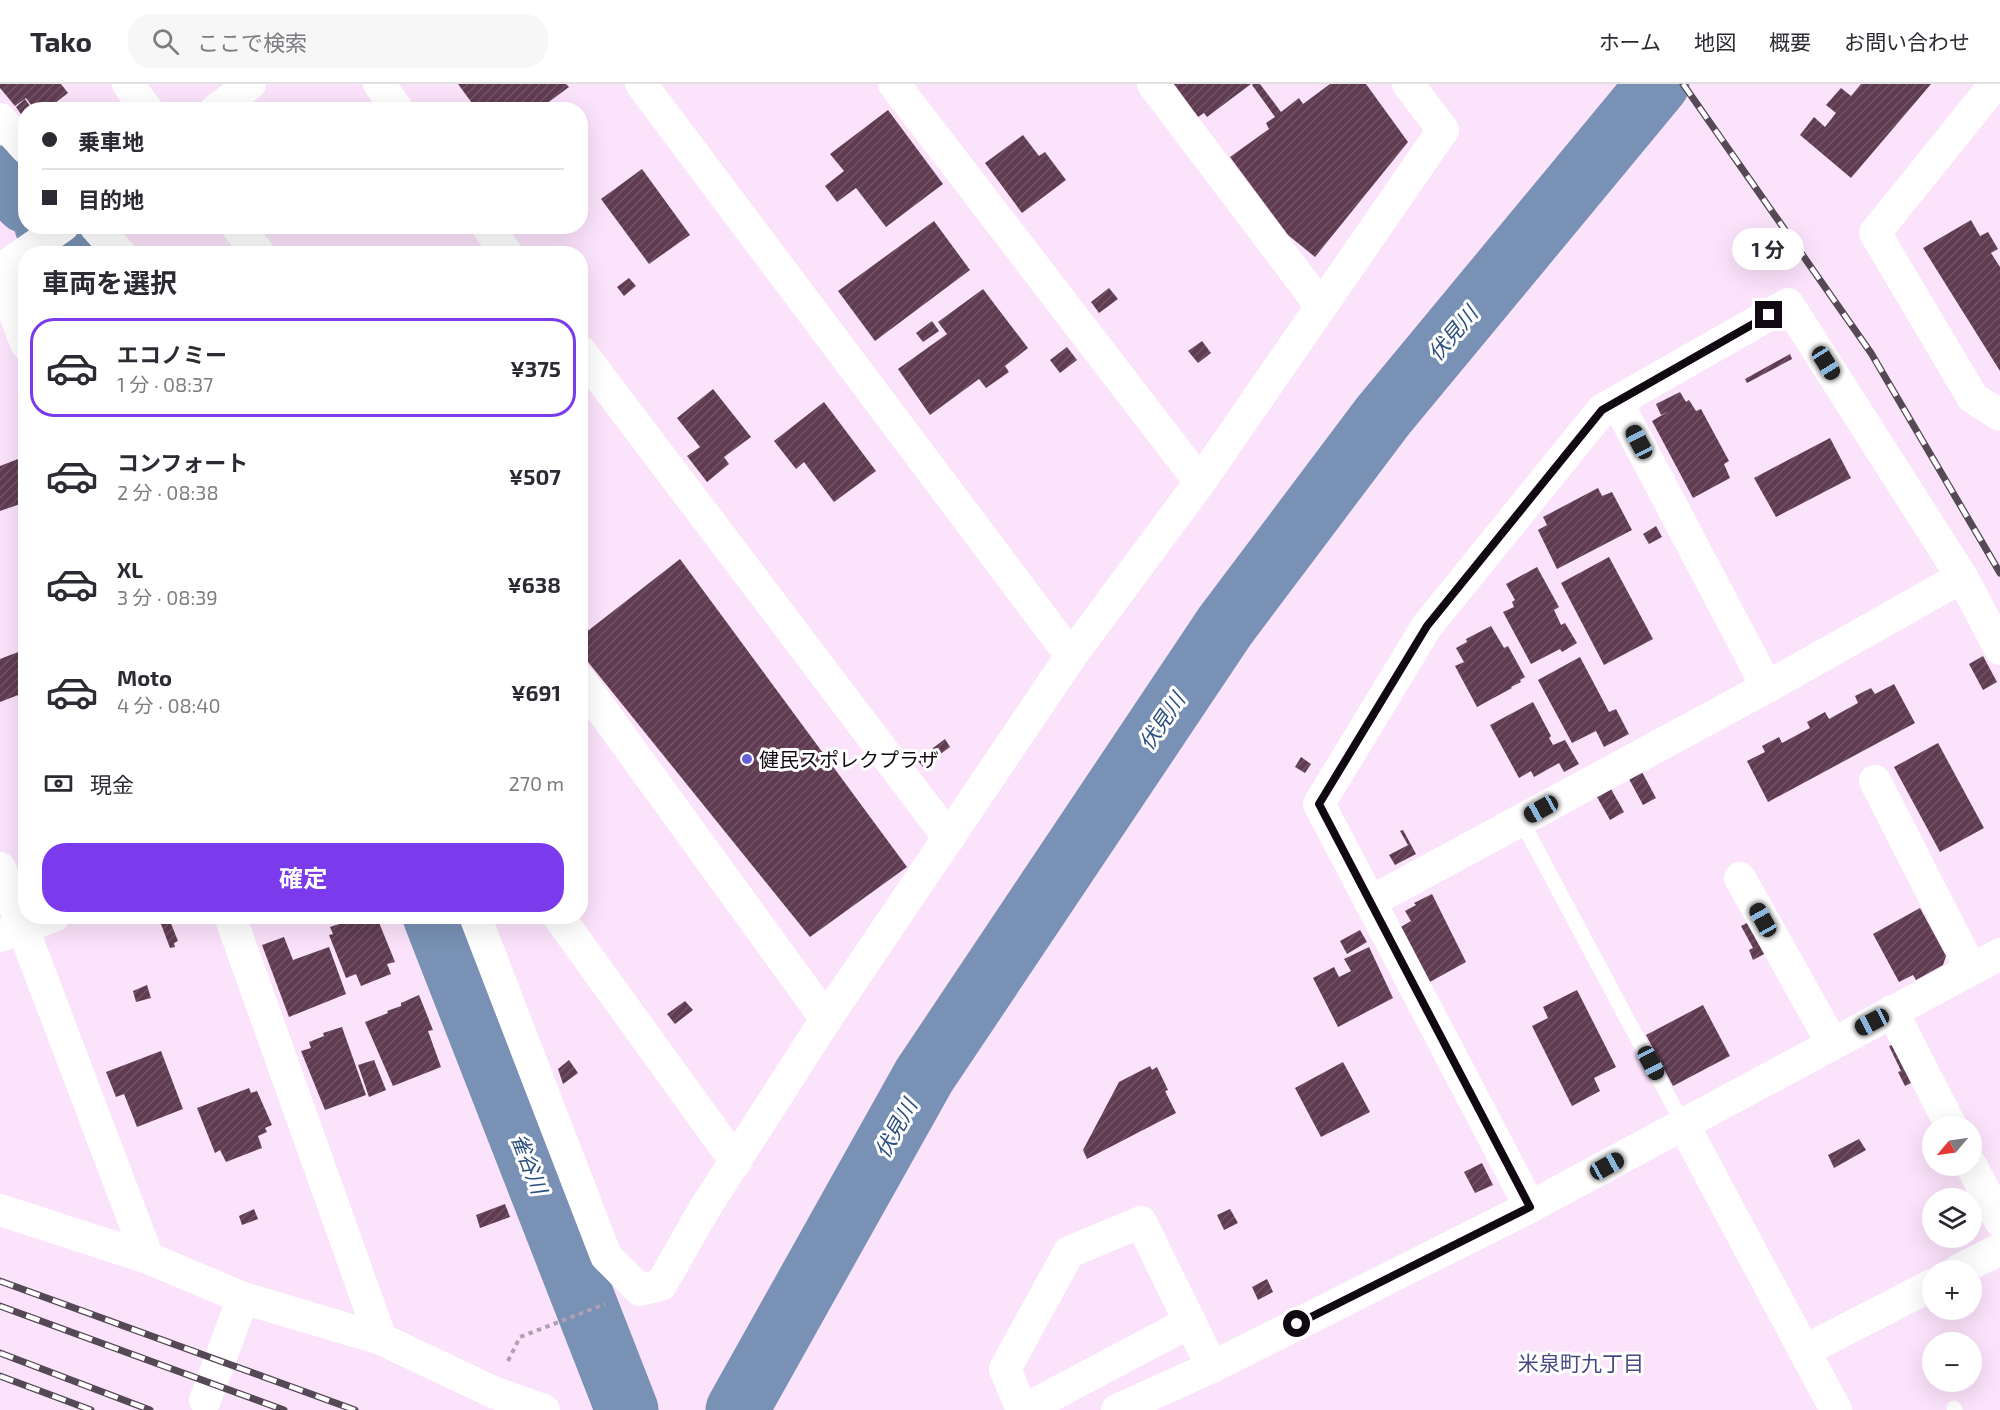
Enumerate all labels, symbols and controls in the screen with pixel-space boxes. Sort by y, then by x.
search box [128,14,548,68]
text: Tako [30,24,92,58]
icon: search [149,25,182,58]
text: ここで検索 [197,29,307,55]
text: ホーム [1599,29,1661,54]
text: 地図 [1694,29,1736,54]
text: 概要 [1769,29,1811,54]
text: お問い合わせ [1844,29,1970,54]
text: 乗車地 [78,128,144,154]
text: 目的地 [78,186,144,212]
callout: 1 分 [1733,228,1805,270]
text: 1 分 [1752,237,1784,261]
text: 車両を選択 [42,266,177,298]
water label: 伏見川 [1422,299,1483,365]
route end [1755,301,1782,328]
icon: car [45,341,99,395]
text: エコノミー [117,341,227,367]
car [1809,343,1843,383]
text: ¥375 [510,355,561,381]
text: 1 分 · 08:37 [117,372,213,396]
car [1623,422,1655,462]
icon: car [45,449,99,503]
text: コンフォート [117,449,248,475]
text: ¥507 [509,463,561,489]
text: 2 分 · 08:38 [117,480,219,504]
text: XL [117,556,143,582]
icon: car [45,557,99,611]
text: ¥638 [507,571,561,597]
text: 3 分 · 08:39 [117,585,218,609]
text: Moto [117,664,172,690]
icon: car [45,665,99,719]
text: ¥691 [511,679,561,705]
water label: 伏見川 [1133,686,1190,754]
text: 4 分 · 08:40 [117,693,221,717]
place label: 健民スポレクプラザ [759,747,939,771]
marker: 健民スポレクプラザ [740,752,754,766]
icon: cash [42,767,75,800]
text: 現金 [90,771,134,797]
text: 270 m [508,771,564,795]
car [1521,792,1561,826]
button: 確定 [42,843,564,912]
car [1746,900,1780,940]
car [1852,1006,1892,1038]
car [1635,1043,1667,1083]
water label: 伏見川 [869,1093,922,1162]
north arrow [1922,1116,1982,1176]
map controls [1922,1116,1982,1392]
water label: 雀谷川 [507,1129,554,1199]
car [1587,1149,1627,1183]
button: layers [1922,1188,1982,1248]
button: + [1922,1260,1982,1320]
route start [1283,1310,1310,1337]
button: − [1922,1332,1982,1392]
district label: 米泉町九丁目 [1518,1350,1644,1375]

